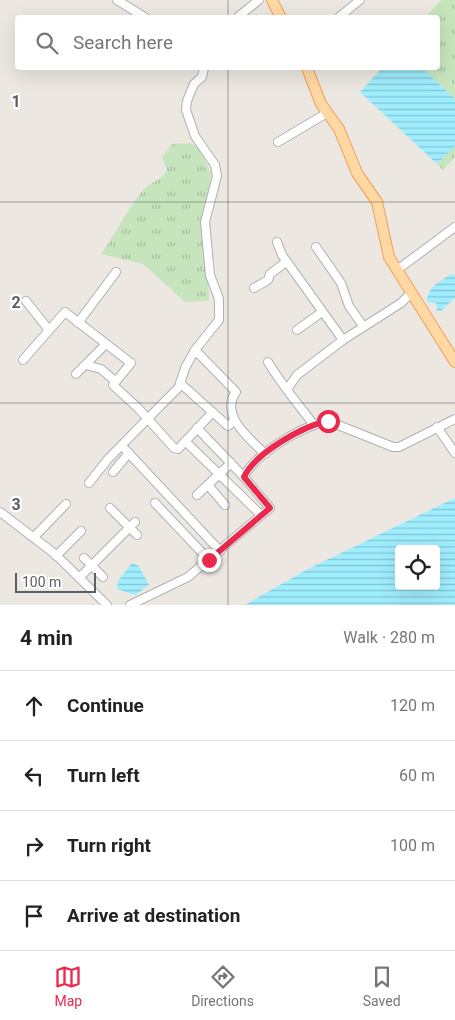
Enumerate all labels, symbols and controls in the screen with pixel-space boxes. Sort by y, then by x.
search box [15,15,440,70]
icon: search [33,29,61,57]
text: Search here [73,31,173,54]
text: 1 [11,92,21,111]
text: 2 [11,293,21,312]
route start [317,410,340,433]
text: 3 [11,495,21,514]
map controls [395,545,440,590]
button: locate [395,545,440,590]
route end [198,549,221,572]
scale bar [15,570,96,593]
text: 100 m [22,574,61,590]
text: 4 min [20,626,73,650]
text: Walk · 280 m [343,628,435,647]
icon: ahead [20,692,48,720]
text: Continue [67,694,144,717]
text: 120 m [390,696,435,715]
icon: left [20,762,48,790]
text: Turn left [67,764,140,787]
text: 60 m [399,766,435,785]
icon: right [20,832,48,860]
text: Turn right [67,834,151,857]
text: 100 m [390,836,435,855]
icon: arrive [20,902,48,930]
text: Arrive at destination [67,904,240,927]
tab: Map [54,963,82,1009]
tab: Directions [191,963,254,1009]
tab: Saved [363,963,401,1009]

